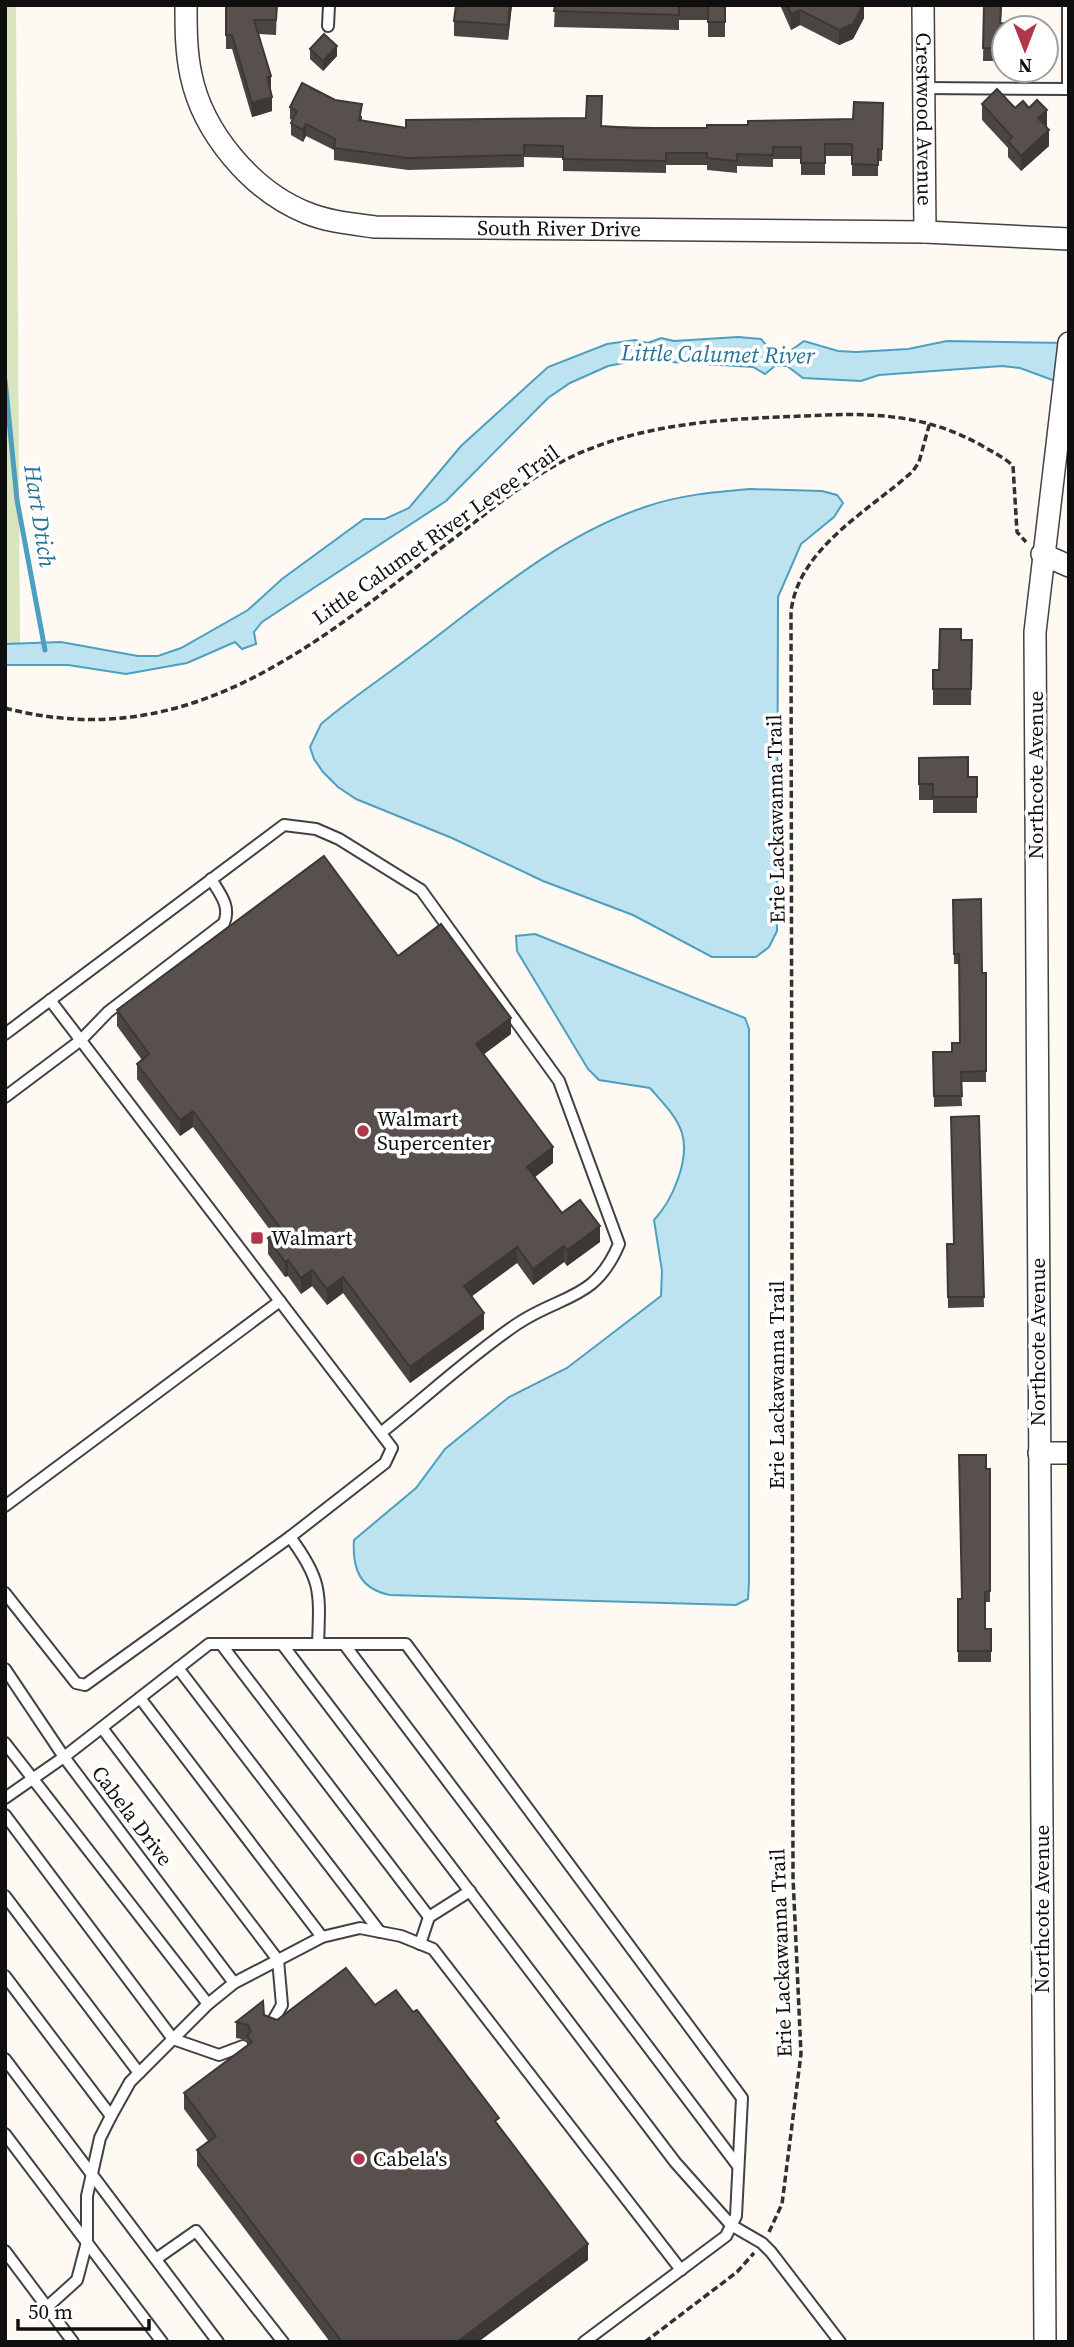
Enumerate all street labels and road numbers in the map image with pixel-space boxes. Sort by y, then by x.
street label: Crestwood Avenue [909,32,940,206]
street label: South River Drive [477,213,641,243]
street label: Little Calumet River Levee Trail [306,438,565,631]
street label: Northcote Avenue [1021,691,1050,859]
street label: Erie Lackawanna Trail [759,714,792,924]
street label: Northcote Avenue [1023,1258,1052,1426]
street label: Erie Lackawanna Trail [762,1280,791,1490]
street label: Cabela Drive [85,1760,180,1872]
street label: Northcote Avenue [1027,1825,1056,1993]
street label: Erie Lackawanna Trail [762,1848,799,2058]

